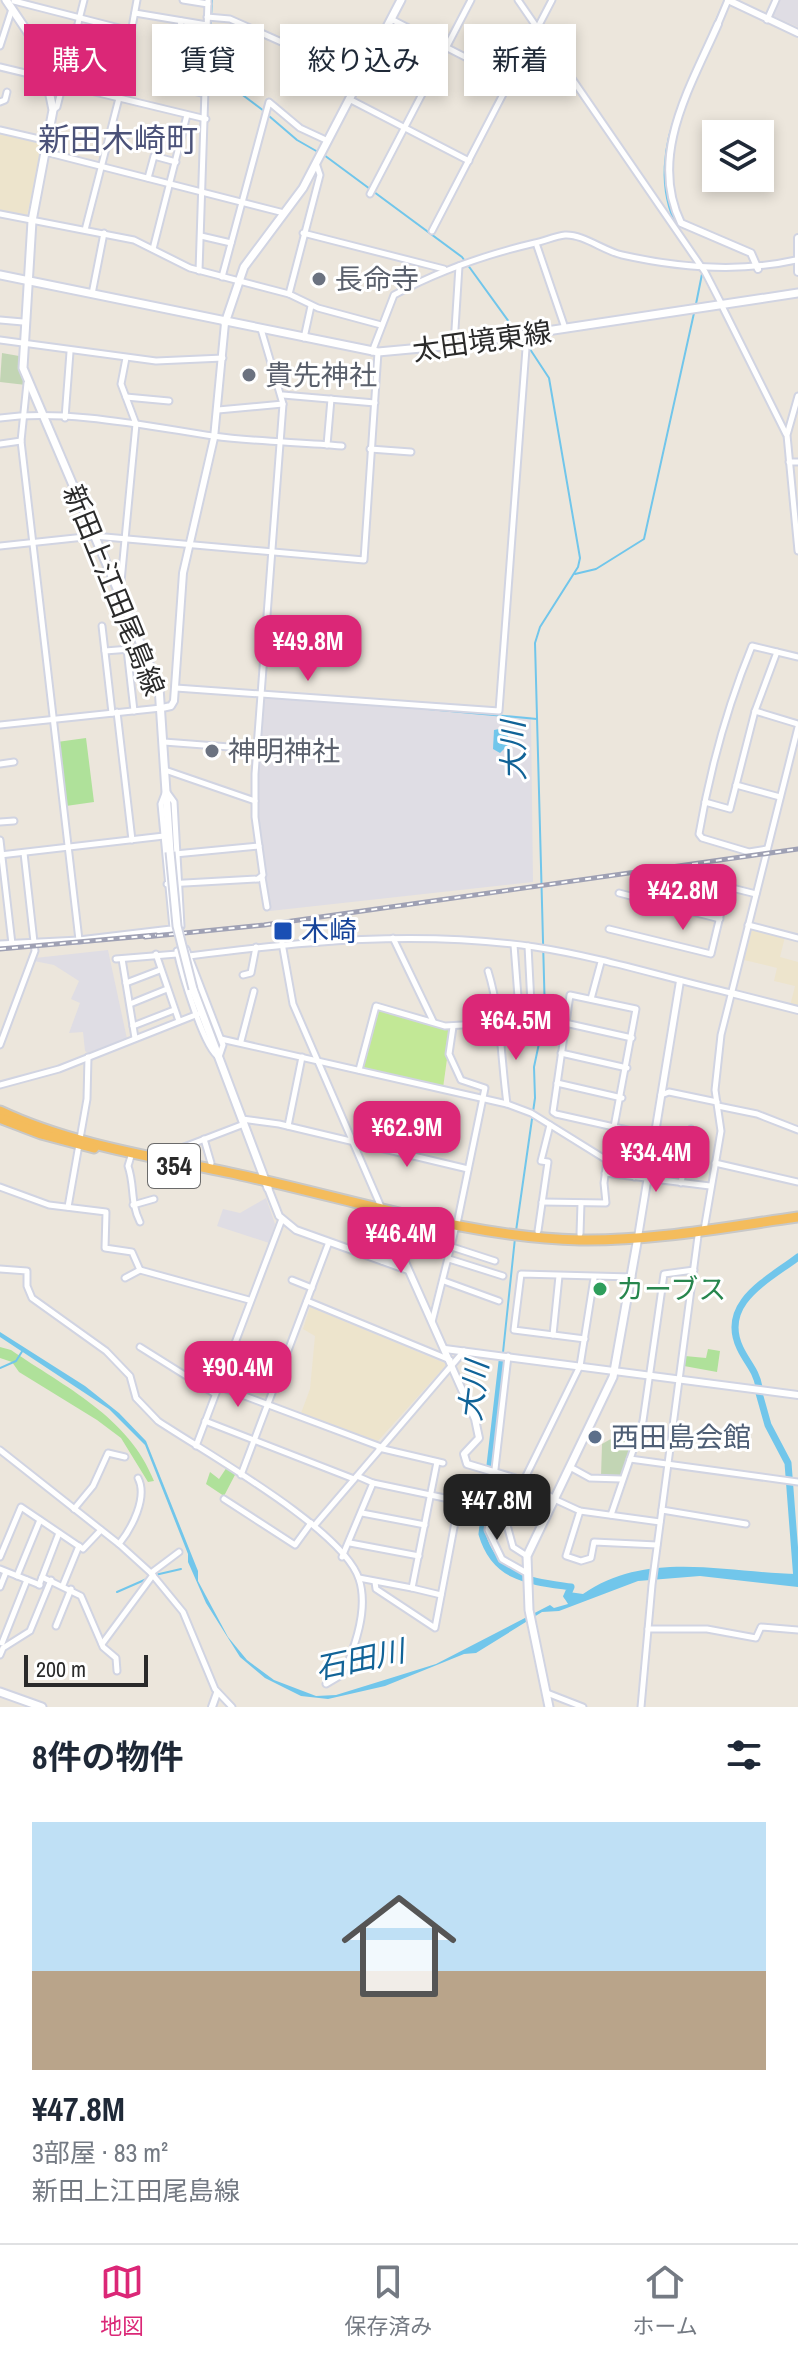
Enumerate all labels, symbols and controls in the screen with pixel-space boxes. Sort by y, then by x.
chip: 購入 [24,24,136,96]
chip: 賃貸 [152,24,264,96]
chip: 絞り込み [280,24,448,96]
chip: 新着 [464,24,576,96]
district label: 新田木崎町 [38,118,198,161]
map controls [702,120,774,192]
button: layers [702,120,774,192]
place label: 長命寺 [335,260,419,298]
marker: 長命寺 [310,270,328,288]
street label: 太田境東線 [410,312,554,370]
place label: 貴先神社 [265,356,377,394]
marker: 貴先神社 [240,366,258,384]
street label: 新田上江田尾島線 [54,479,174,701]
pin: ¥49.8M [243,615,373,683]
text: ¥49.8M [272,623,344,658]
water label: 大川 [492,718,534,781]
place label: 神明神社 [228,732,340,770]
marker: 神明神社 [203,742,221,760]
pin: ¥42.8M [618,864,748,932]
text: ¥42.8M [647,872,719,907]
place label: 木崎 [301,912,357,950]
marker: 木崎 [272,920,294,942]
pin: ¥64.5M [451,994,581,1062]
text: ¥64.5M [480,1002,552,1037]
pin: ¥62.9M [342,1101,472,1169]
text: ¥62.9M [371,1109,443,1144]
pin: ¥34.4M [591,1126,721,1194]
text: ¥34.4M [620,1134,692,1169]
road number: 354 [148,1144,200,1188]
pin: ¥46.4M [336,1207,466,1275]
text: ¥46.4M [365,1215,437,1250]
place label: カーブス [616,1270,726,1308]
marker: カーブス [591,1280,609,1298]
pin: ¥90.4M [173,1341,303,1409]
text: ¥90.4M [202,1349,274,1384]
water label: 大川 [450,1356,497,1423]
place label: 西田島会館 [611,1418,751,1456]
marker: 西田島会館 [586,1428,604,1446]
pin: ¥47.8M [432,1474,562,1542]
text: ¥47.8M [461,1482,533,1517]
water label: 石田川 [312,1629,411,1688]
scale bar [24,1651,148,1687]
text: 200 m [36,1654,86,1684]
icon: filters [722,1733,766,1777]
text: 8件の物件 [32,1734,184,1780]
icon: home [327,1874,471,2018]
text: ¥47.8M [32,2086,125,2132]
text: 3部屋 · 83 m² [32,2135,168,2170]
text: 新田上江田尾島線 [32,2173,240,2208]
tab: 地図 [100,2260,144,2341]
tab: 保存済み [344,2260,432,2341]
tab: ホーム [633,2260,698,2341]

